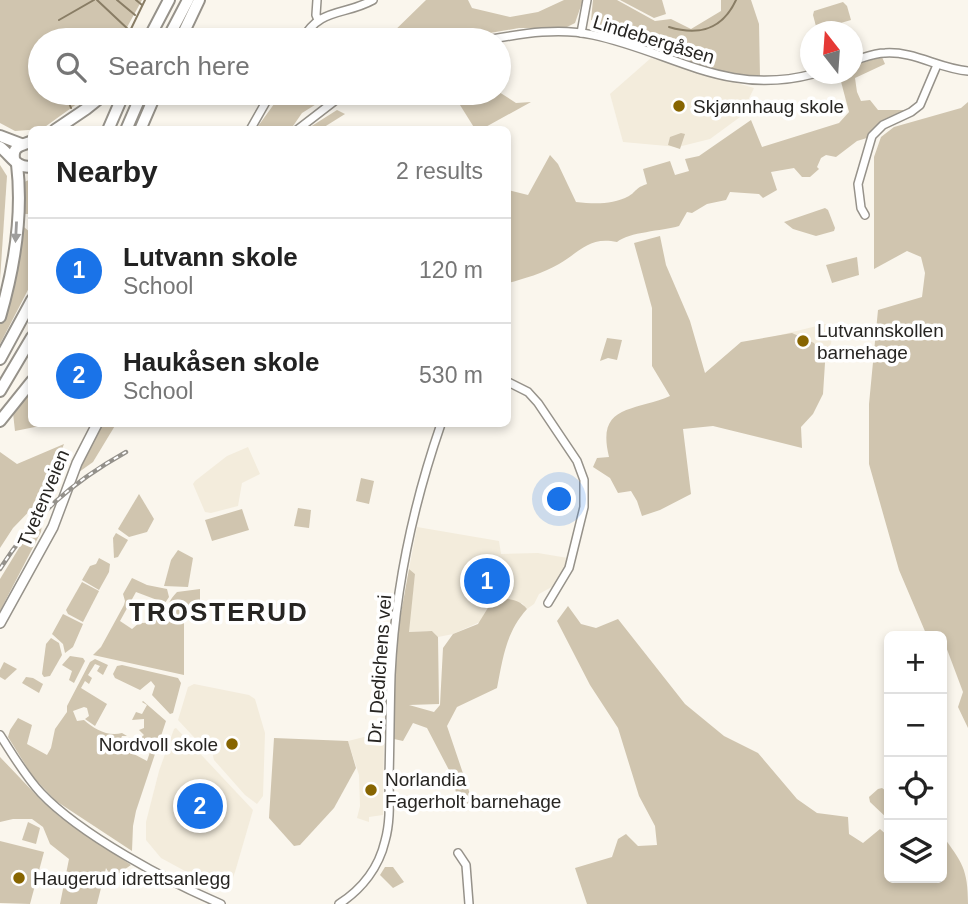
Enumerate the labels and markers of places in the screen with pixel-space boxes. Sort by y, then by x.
place label: Skjønnhaug skole [693,96,844,117]
marker: Skjønnhaug skole [671,98,687,114]
place label: Lutvannskollen barnehage [817,320,944,363]
marker: Lutvannskollen barnehage [795,333,811,349]
pin: 1 [464,555,510,607]
place label: Nordvoll skole [99,734,218,755]
marker: Nordvoll skole [224,736,240,752]
place label: Norlandia Fagerholt barnehage [385,769,561,812]
pin: 2 [177,780,223,832]
marker: Norlandia Fagerholt barnehage [363,782,379,798]
place label: Haugerud idrettsanlegg [33,868,231,889]
marker: Haugerud idrettsanlegg [11,870,27,886]

